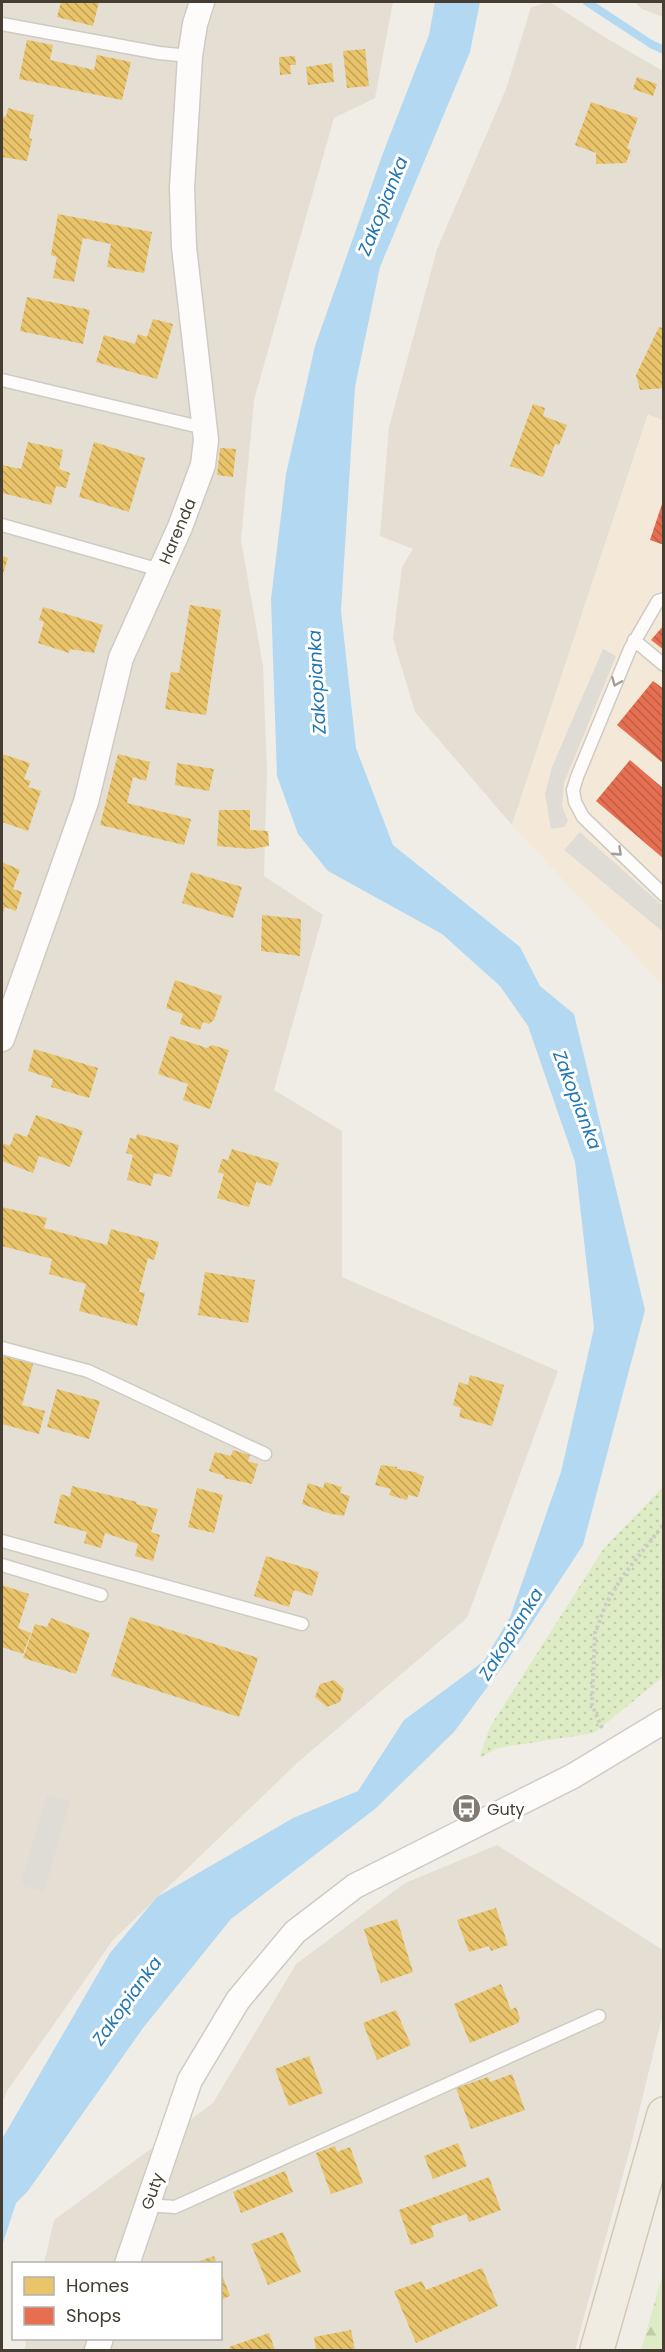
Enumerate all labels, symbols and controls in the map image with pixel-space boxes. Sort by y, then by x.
water label: Zakopianka [351,153,414,260]
street label: Harenda [153,495,202,568]
water label: Zakopianka [301,629,332,736]
one-way arrow [611,675,623,686]
one-way arrow [611,845,622,856]
water label: Zakopianka [547,1046,608,1153]
water label: Zakopianka [472,1583,549,1685]
bus stop icon: Guty [450,1793,482,1825]
place label: Guty [487,1798,525,1821]
water label: Zakopianka [85,1951,167,2051]
street label: Guty [135,2170,169,2213]
legend [12,2262,222,2340]
text: Homes [66,2273,129,2298]
text: Shops [66,2303,121,2328]

